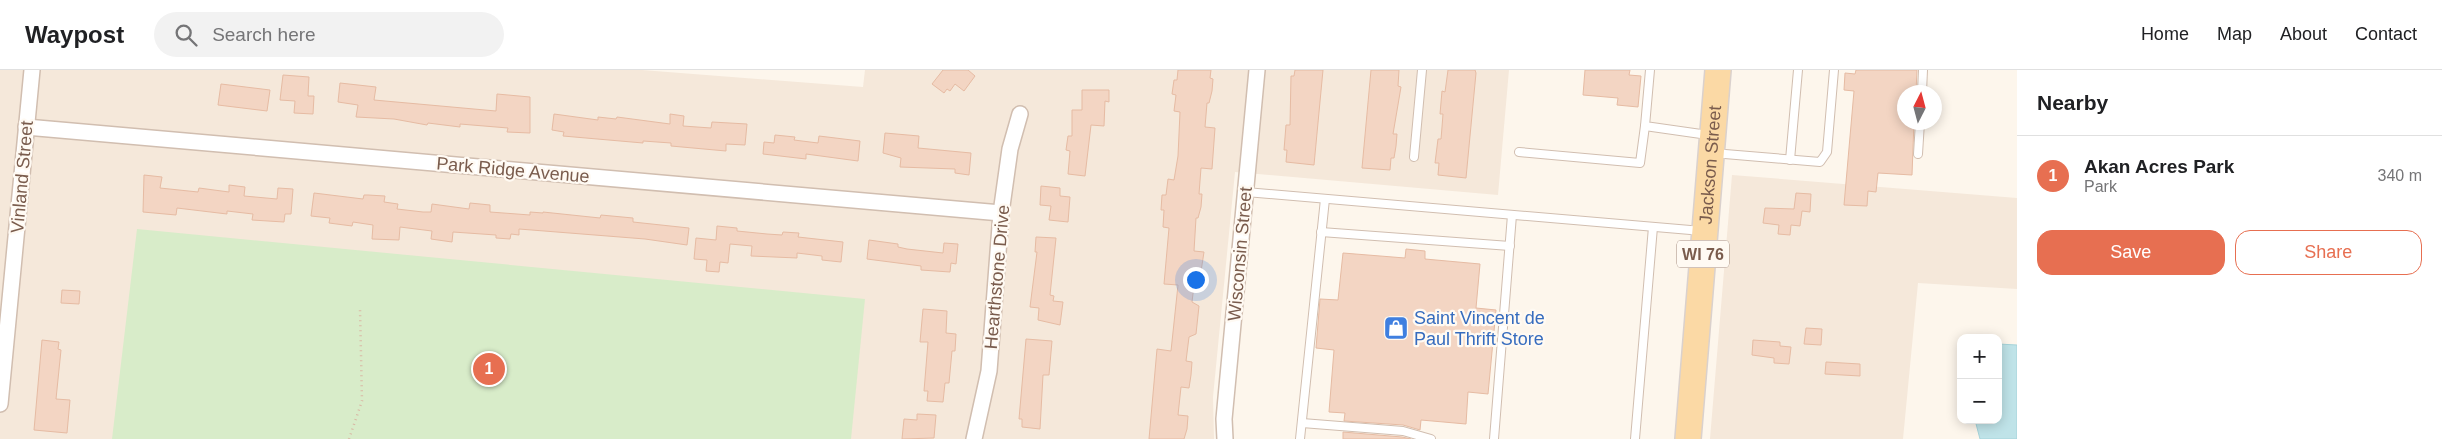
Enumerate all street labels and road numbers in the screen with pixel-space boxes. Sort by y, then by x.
street label: Jackson Street [1695,105,1725,225]
street label: Vinland Street [7,120,37,234]
street label: Park Ridge Avenue [436,153,590,187]
street label: Wisconsin Street [1224,186,1256,322]
street label: Hearthstone Drive [981,204,1013,350]
road number: WI 76 [1677,240,1729,268]

